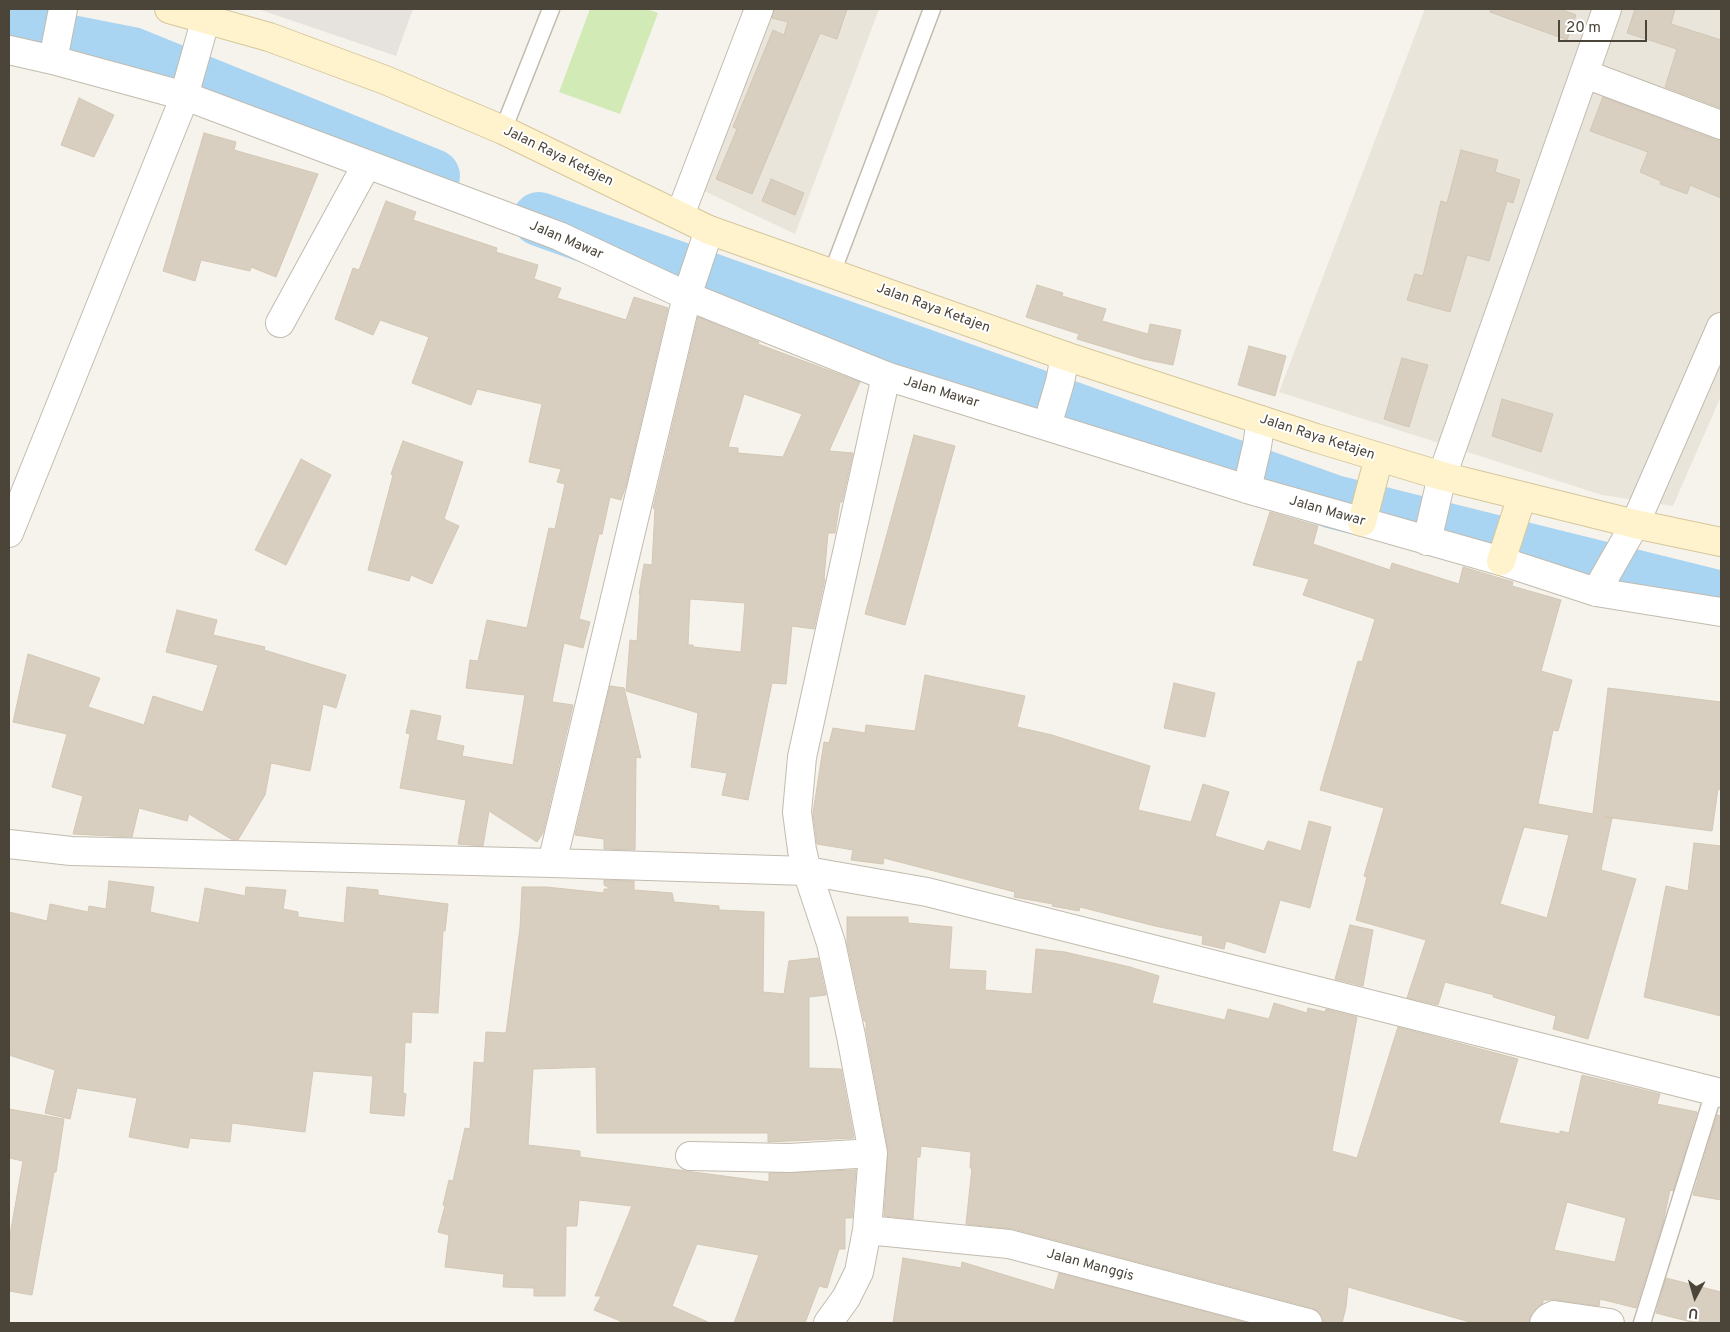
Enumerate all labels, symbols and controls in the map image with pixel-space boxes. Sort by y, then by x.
scale bar [1560,10,1649,42]
text: 20 m [1566,19,1601,38]
street label: Jalan Raya Ketajen [500,123,616,191]
street label: Jalan Mawar [527,218,605,264]
street label: Jalan Raya Ketajen [874,281,992,337]
street label: Jalan Mawar [901,374,981,412]
street label: Jalan Raya Ketajen [1257,411,1377,465]
street label: Jalan Mawar [1287,493,1367,531]
street label: Jalan Manggis [1045,1246,1135,1286]
north arrow [1670,1272,1720,1322]
text: U [1688,1303,1699,1321]

